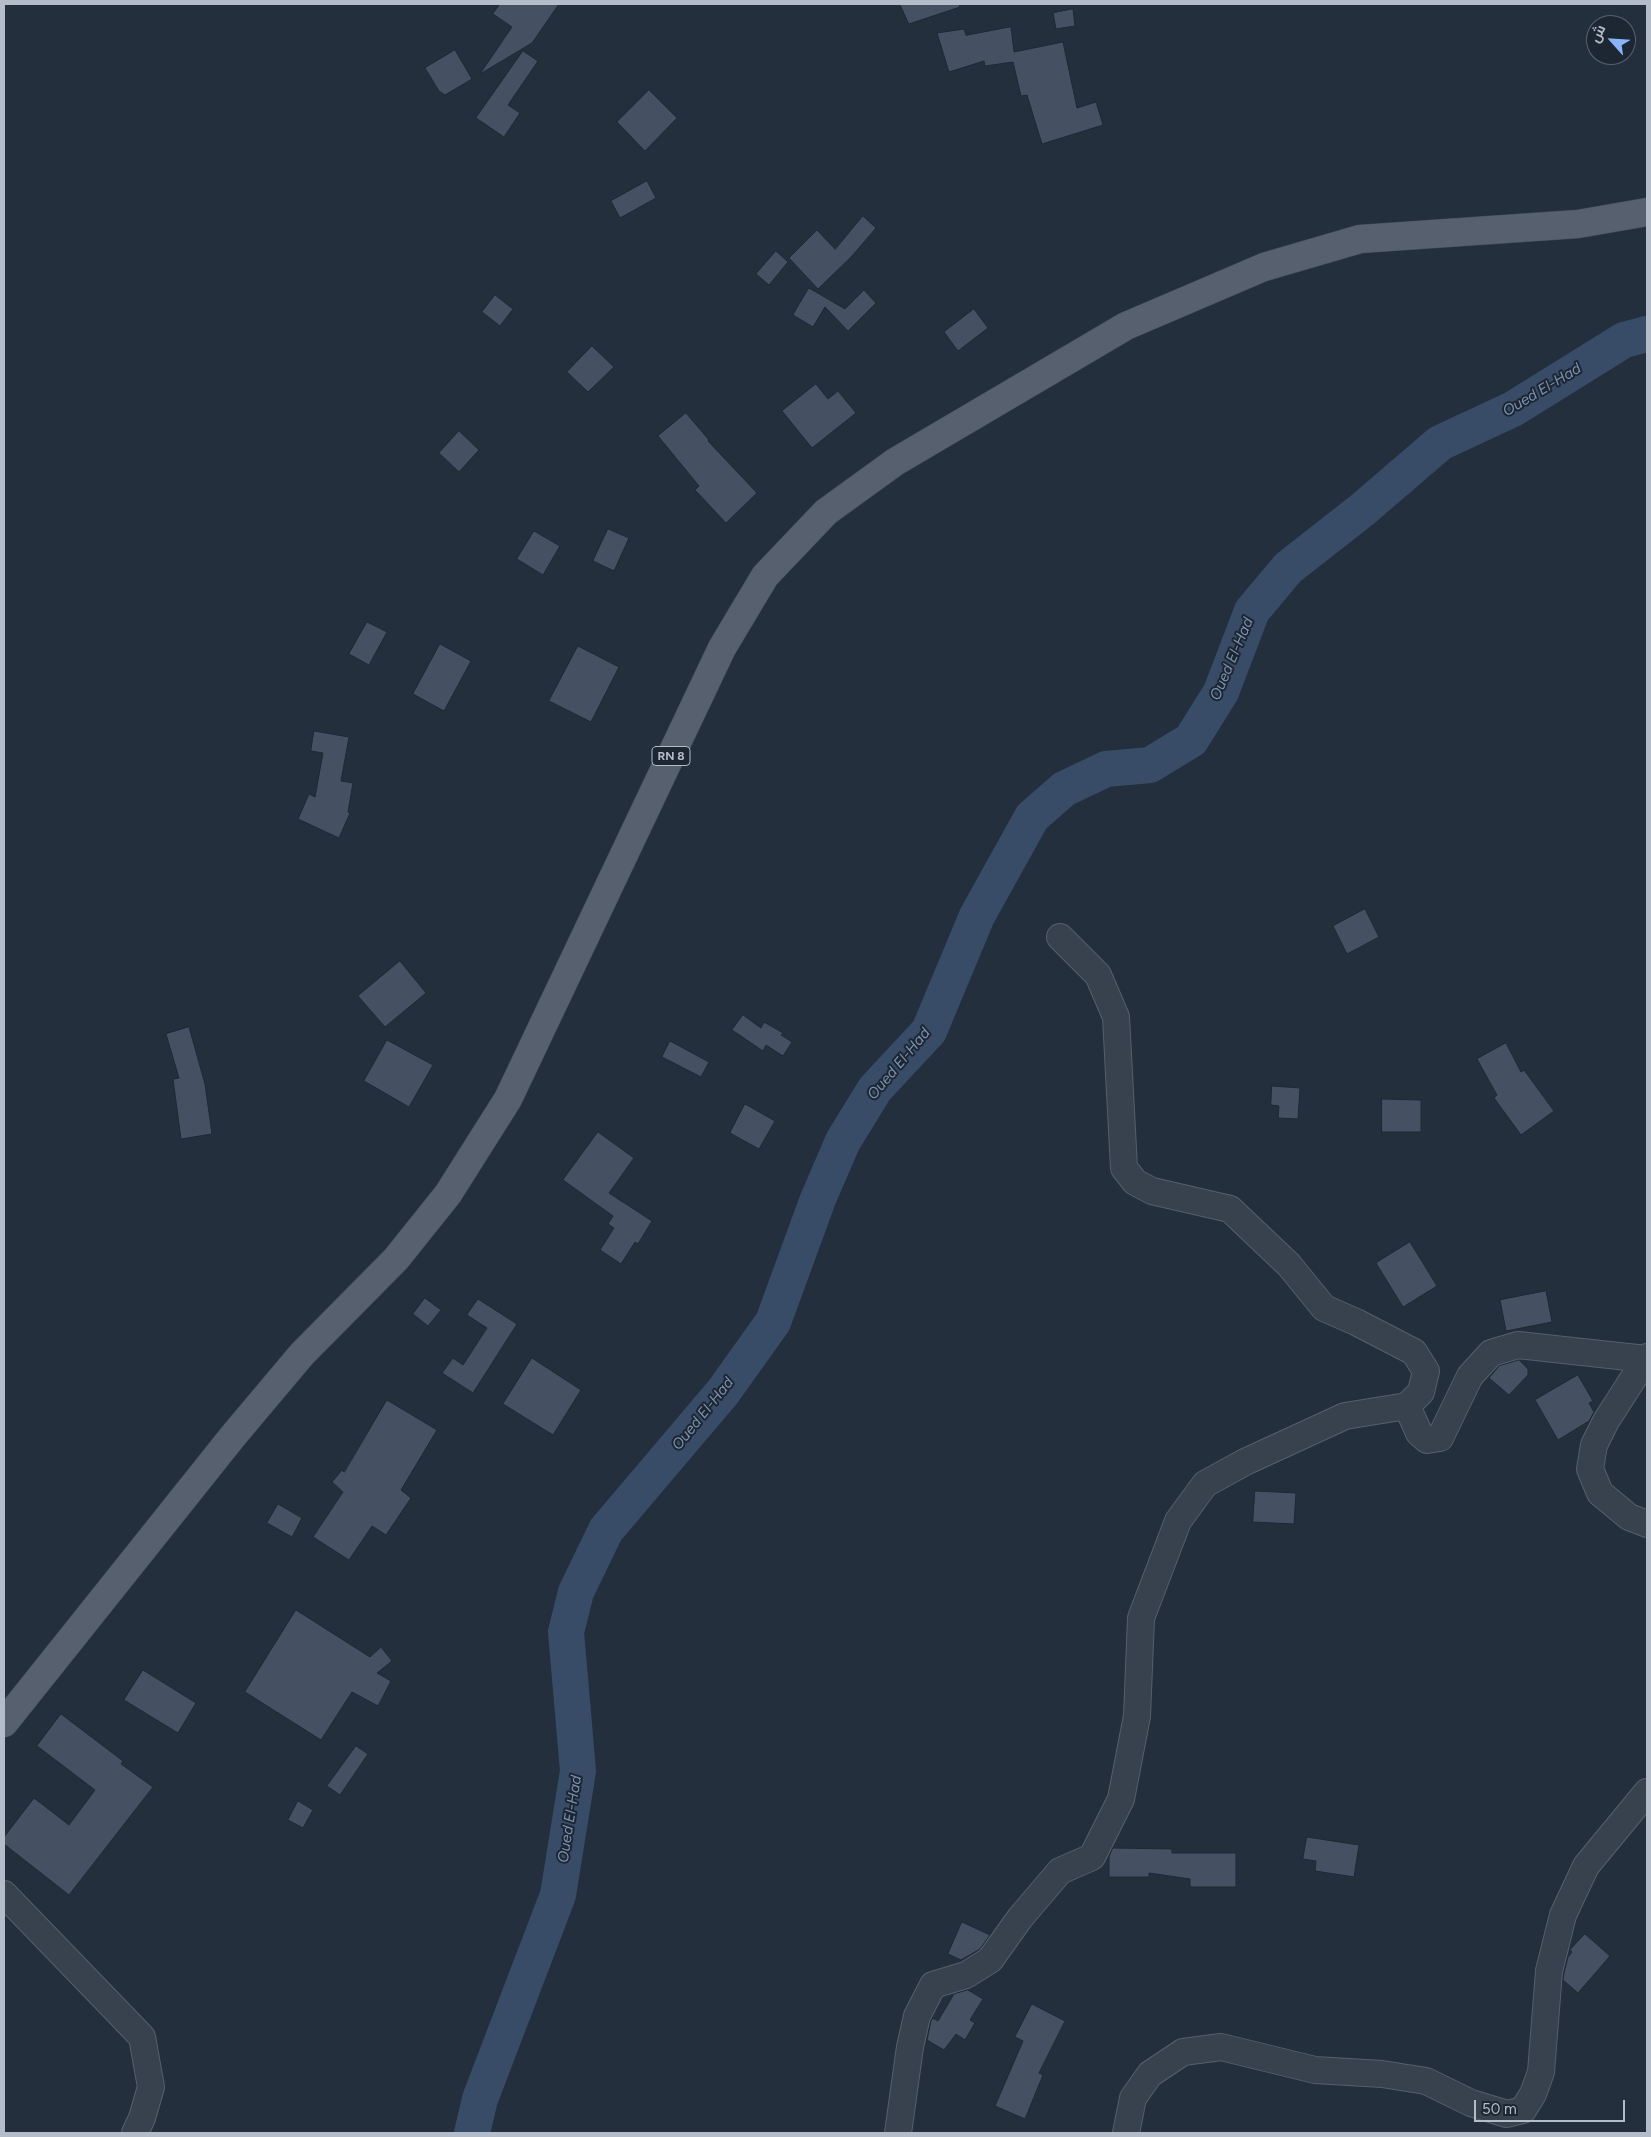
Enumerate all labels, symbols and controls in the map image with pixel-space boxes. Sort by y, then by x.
north arrow [1586,15,1636,65]
text: ش [1586,22,1610,45]
water label: Oued El-Had [1500,360,1584,420]
water label: Oued El-Had [1207,615,1257,703]
road number: RN 8 [652,746,690,766]
water label: Oued El-Had [864,1024,934,1104]
water label: Oued El-Had [668,1374,738,1454]
water label: Oued El-Had [554,1774,586,1864]
scale bar [1476,2090,1627,2122]
text: 50 m [1482,2100,1517,2118]

